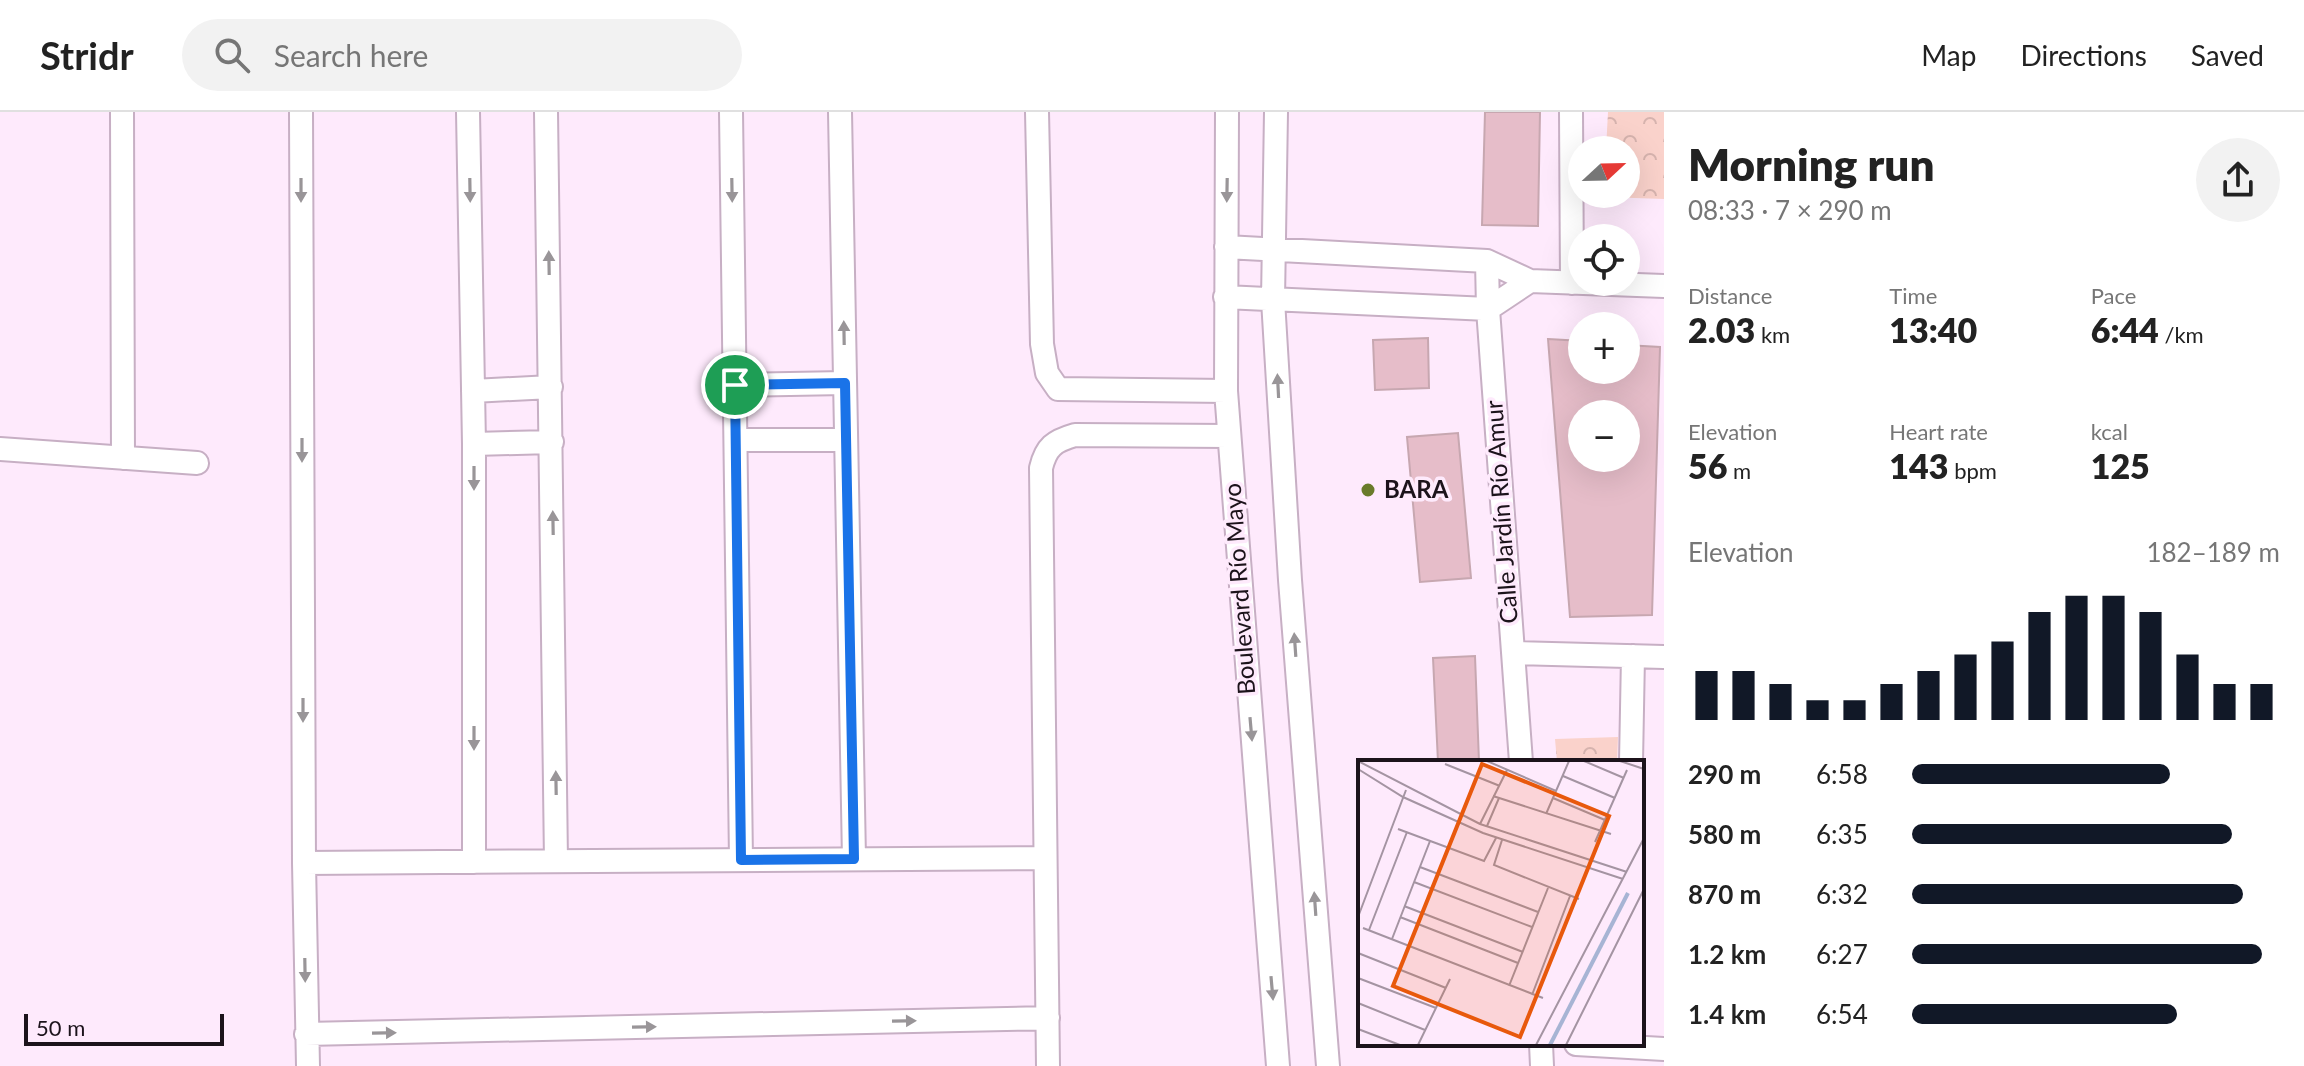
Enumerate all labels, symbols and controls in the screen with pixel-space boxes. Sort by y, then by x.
search box [182,19,742,91]
text: Stridr [40,32,134,78]
icon: search [210,33,254,77]
text: Search here [274,37,428,73]
text: Map [1921,38,1976,72]
text: Directions [2020,38,2147,72]
text: Saved [2191,38,2264,72]
north arrow [1568,136,1640,208]
map controls [1568,136,1640,472]
text: Morning run [1688,138,1935,190]
button: share [2196,138,2280,222]
one-way arrow [295,178,307,203]
one-way arrow [463,178,476,203]
one-way arrow [726,178,738,203]
one-way arrow [1220,178,1233,203]
text: 08:33 · 7 × 290 m [1688,194,1892,226]
button: locate [1568,224,1640,296]
one-way arrow [542,250,555,275]
text: Distance [1688,282,1772,309]
text: Time [1889,282,1937,309]
text: Pace [2091,282,2136,309]
text: 2.03 [1688,309,1755,350]
text: 13:40 [1889,309,1977,350]
text: 6:44 [2091,309,2159,350]
button: + [1568,312,1640,384]
one-way arrow [837,320,850,345]
text: km [1755,321,1790,348]
text: /km [2159,321,2204,348]
pin [701,351,769,419]
icon: arrive [713,363,757,407]
one-way arrow [1272,373,1285,398]
street label: Calle Jardín Río Amur [1478,399,1523,625]
button: − [1568,400,1640,472]
text: Elevation [1688,418,1777,445]
text: Heart rate [1889,418,1988,445]
text: kcal [2091,418,2128,445]
one-way arrow [296,438,308,463]
text: 56 [1688,445,1727,486]
text: 143 [1889,445,1949,486]
text: 125 [2091,445,2150,486]
text: m [1727,457,1751,484]
text: bpm [1949,457,1997,484]
one-way arrow [468,466,480,491]
place label: BARA [1384,474,1449,503]
marker: BARA [1359,481,1377,499]
street label: Boulevard Río Mayo [1217,482,1260,696]
one-way arrow [547,510,559,535]
text: Elevation [1688,536,1794,568]
text: 182–189 m [2146,536,2280,568]
one-way arrow [1288,632,1301,657]
one-way arrow [297,698,309,723]
one-way arrow [1245,717,1258,742]
one-way arrow [468,726,480,751]
text: 290 m [1688,758,1761,790]
text: 6:58 [1816,758,1868,790]
inset map [1358,760,1644,1046]
one-way arrow [549,770,562,795]
text: 580 m [1688,818,1761,850]
text: 6:35 [1816,818,1868,850]
text: 870 m [1688,878,1761,910]
text: 6:32 [1816,878,1868,910]
one-way arrow [1308,892,1321,917]
text: 1.2 km [1688,938,1766,970]
text: 6:27 [1816,938,1868,970]
one-way arrow [299,958,311,983]
one-way arrow [1265,976,1278,1001]
text: 1.4 km [1688,998,1766,1030]
text: 6:54 [1816,998,1868,1030]
scale bar [24,1010,224,1046]
text: 50 m [36,1014,85,1041]
one-way arrow [892,1015,917,1028]
one-way arrow [632,1021,657,1033]
one-way arrow [372,1026,397,1039]

